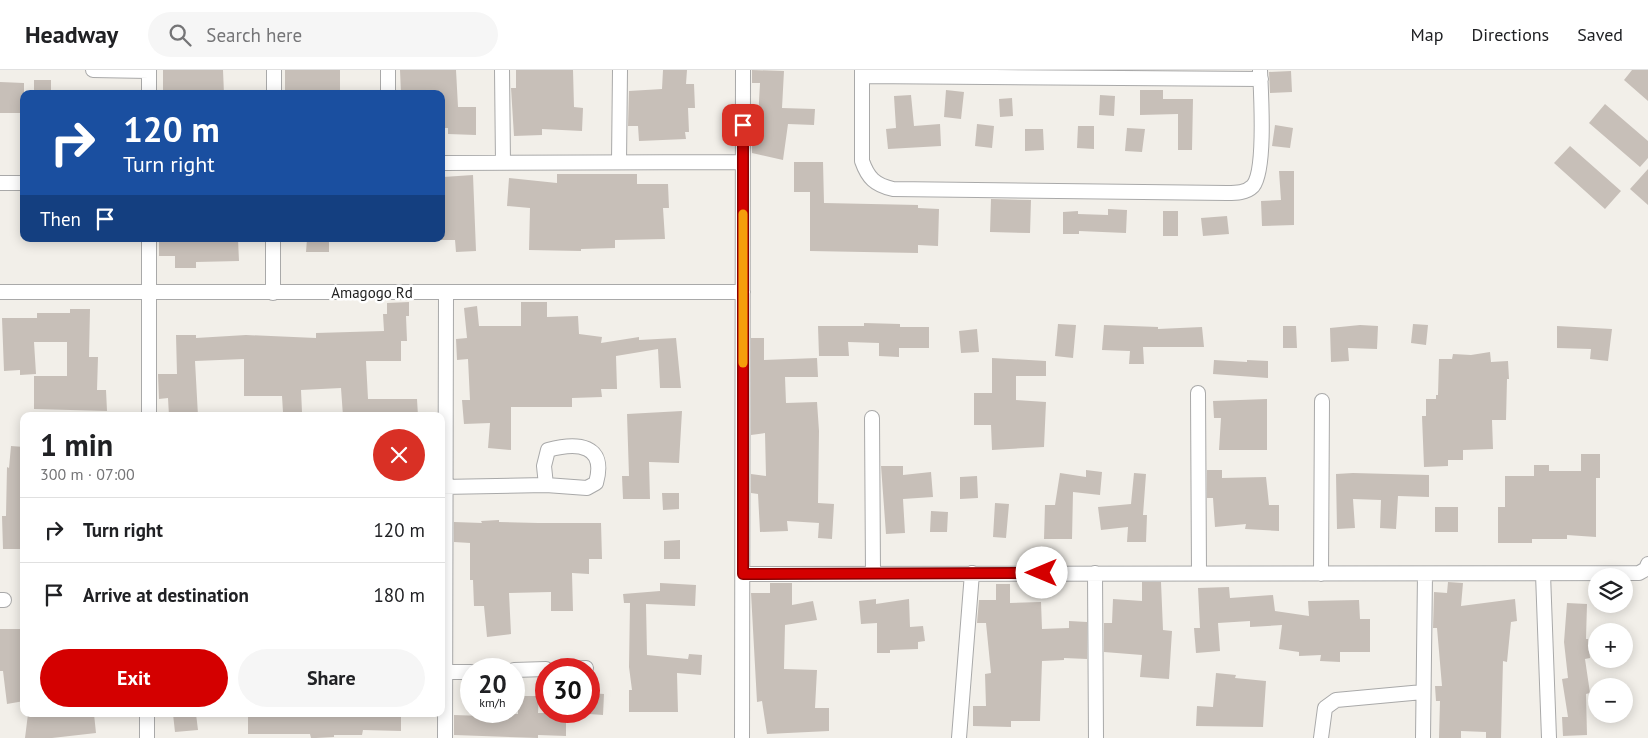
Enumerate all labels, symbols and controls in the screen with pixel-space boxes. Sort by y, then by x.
search box [148,12,498,57]
text: Headway [25,19,118,50]
icon: search [166,21,194,49]
text: Search here [206,23,302,47]
text: Map [1411,23,1443,46]
text: Directions [1471,23,1549,46]
text: Saved [1577,23,1623,46]
pin [722,104,764,146]
text: 120 m [123,106,220,152]
icon: right [40,110,105,175]
icon: arrive [729,111,757,139]
text: Turn right [123,150,215,178]
icon: arrive [91,205,119,233]
text: Then [40,207,81,231]
street label: Amagogo Rd [331,283,413,302]
text: 1 min [40,425,113,464]
button: close [373,429,425,481]
text: 300 m · 07:00 [40,464,135,484]
icon: right [40,516,68,544]
text: Turn right [83,518,163,542]
text: 120 m [373,518,425,542]
position arrow [1015,546,1067,598]
map controls [1588,568,1633,723]
button: layers [1588,568,1633,613]
icon: arrive [40,581,68,609]
text: Arrive at destination [83,583,249,607]
text: 180 m [373,583,425,607]
button: + [1588,623,1633,668]
button: Exit [40,649,228,707]
button: Share [238,649,425,707]
speed limit sign: 30 [535,658,600,723]
text: 20 [478,668,507,700]
button: − [1588,678,1633,723]
text: km/h [479,695,506,710]

